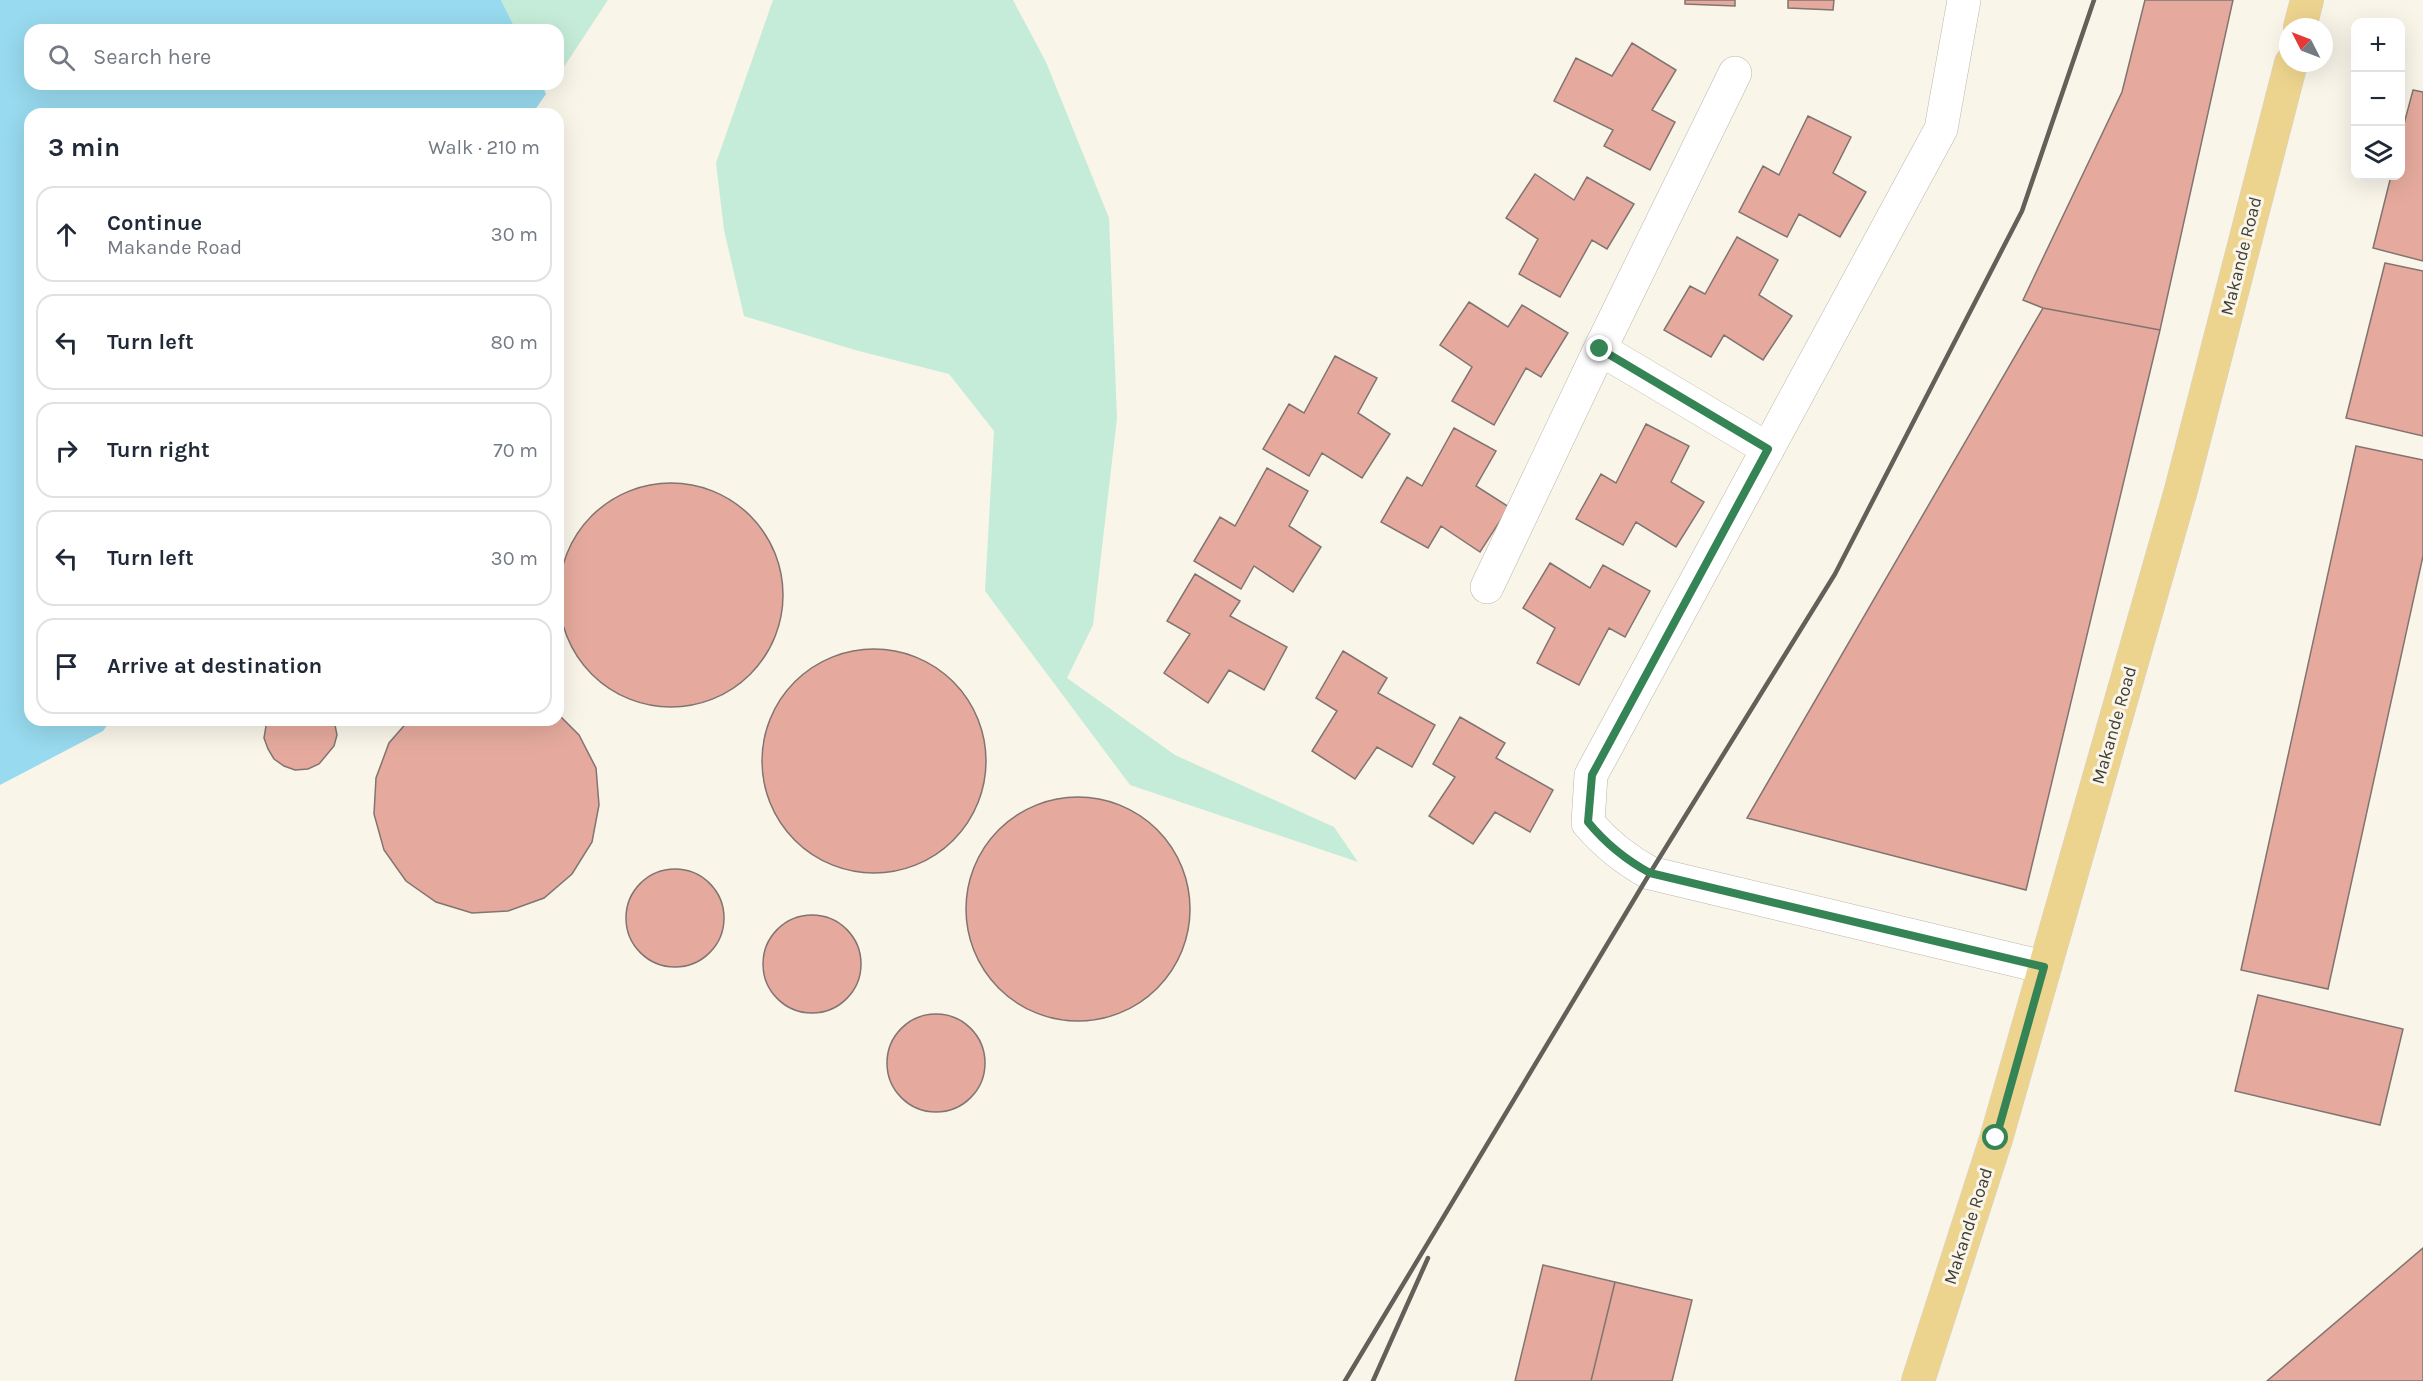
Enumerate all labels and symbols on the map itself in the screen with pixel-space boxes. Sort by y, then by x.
north arrow [2279,18,2333,72]
street label: Makande Road [2216,194,2266,318]
route end [1586,335,1612,361]
street label: Makande Road [2087,663,2141,787]
route start [1982,1124,2008,1150]
street label: Makande Road [1939,1165,1997,1287]

